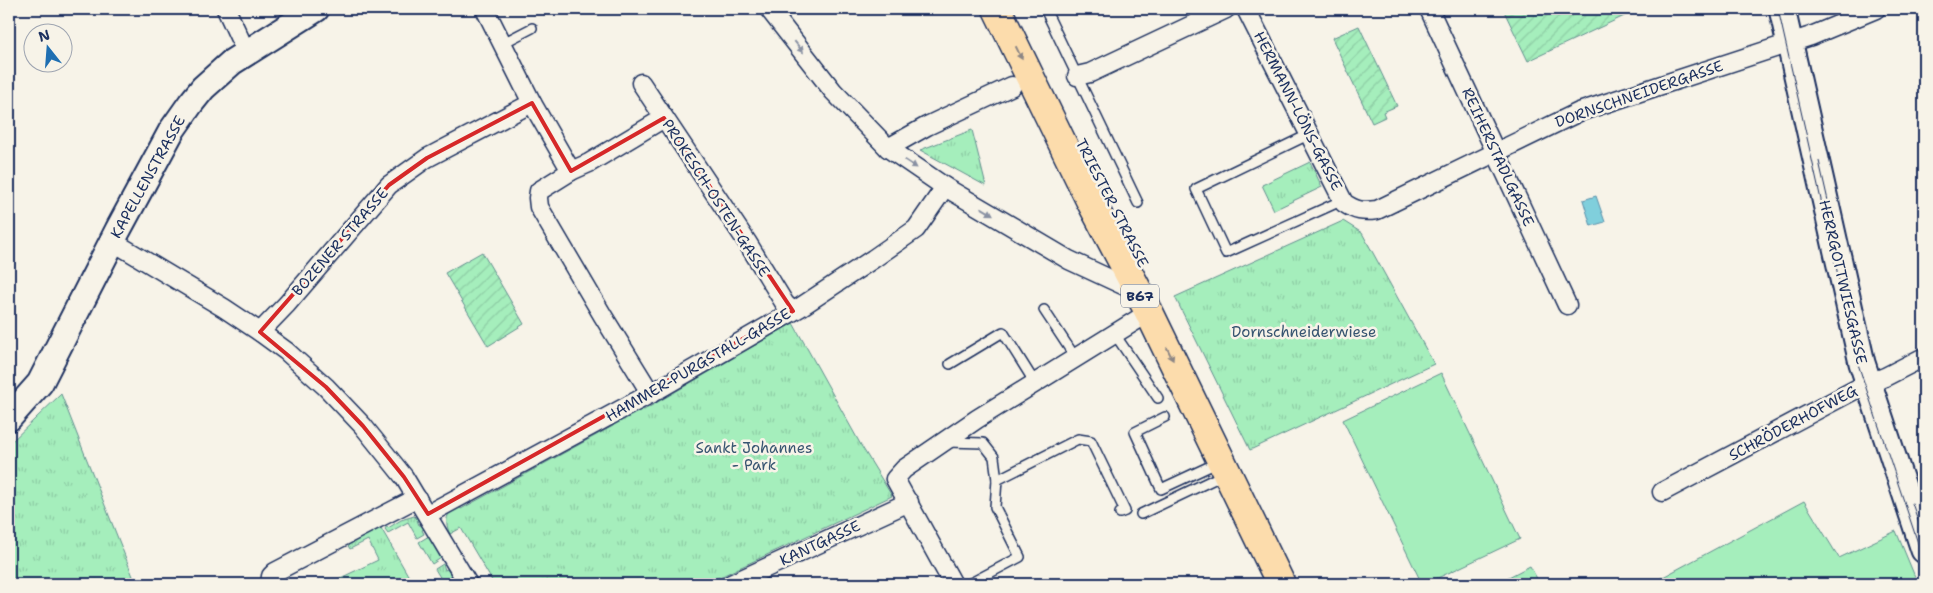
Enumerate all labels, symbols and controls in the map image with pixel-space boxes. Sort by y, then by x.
north arrow [22,22,72,72]
text: N [36,25,52,46]
street label: HERMANN-LÖNS-GASSE [1249,28,1347,194]
one-way arrow [794,40,804,54]
one-way arrow [1015,46,1023,60]
street label: DORNSCHNEIDERGASSE [1552,56,1726,132]
street label: REIHERSTADLGASSE [1457,84,1539,230]
street label: KAPELLENSTRASSE [106,112,190,242]
street label: PROKESCH-OSTEN-GASSE [657,115,775,281]
street label: TRIESTER STRASSE [1071,135,1153,271]
one-way arrow [904,159,918,169]
street label: BOZENER STRASSE [287,184,393,300]
street label: HERRGOTTWIESGASSE [1814,198,1872,366]
one-way arrow [981,207,994,216]
road number: B67 [1121,284,1159,308]
street label: HAMMER-PURGSTALL-GASSE [602,304,794,426]
park label: Dornschneiderwiese [1232,322,1376,342]
one-way arrow [1166,347,1174,362]
street label: SCHRÖDERHOFWEG [1725,381,1861,465]
park label: Sankt Johannes - Park [696,438,812,475]
street label: KANTGASSE [776,516,864,570]

